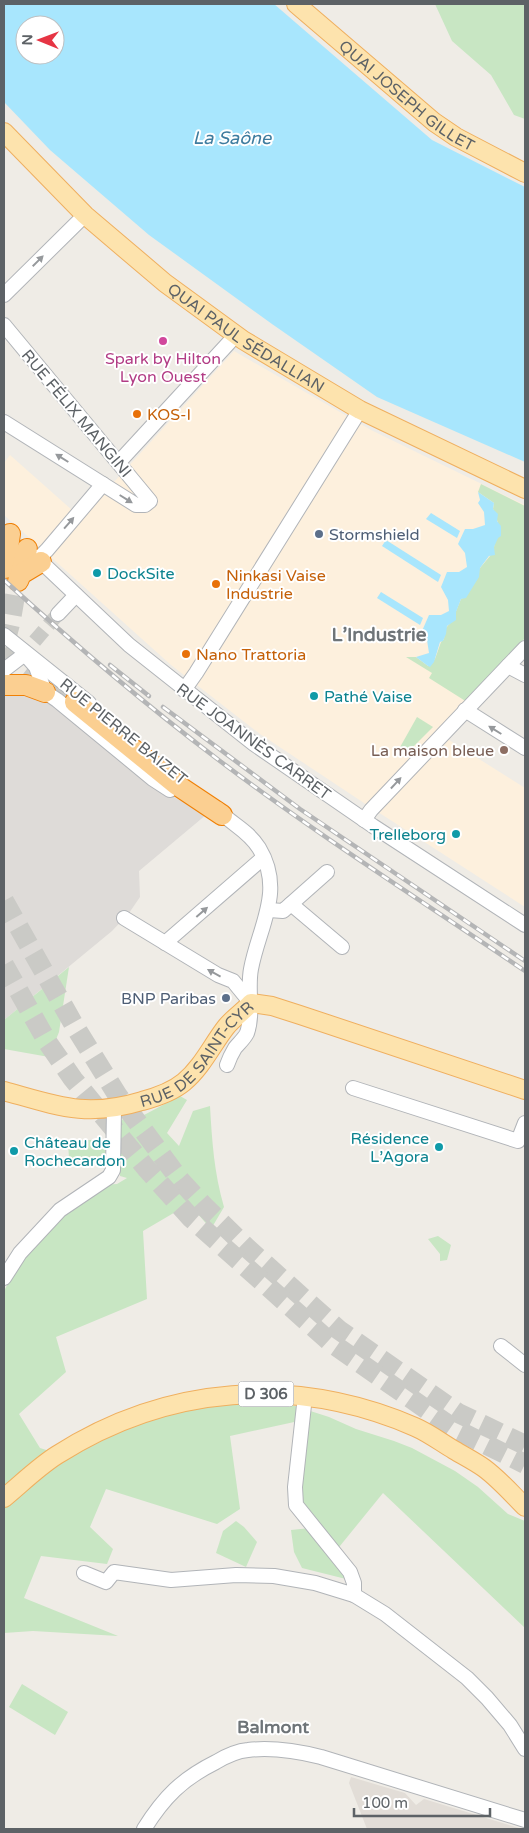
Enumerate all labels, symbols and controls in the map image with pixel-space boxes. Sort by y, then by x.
north arrow [15,15,65,65]
text: N [19,34,36,46]
street label: QUAI JOSEPH GILLET [334,36,478,156]
water label: La Saône [193,127,272,149]
one-way arrow [32,255,44,267]
street label: QUAI PAUL SÉDALLIAN [163,279,328,397]
marker: Spark by Hilton Lyon Ouest [157,335,169,347]
street label: RUE FÉLIX MANGINI [17,346,136,482]
place label: Spark by Hilton Lyon Ouest [105,349,221,387]
place label: KOS-I [147,405,191,425]
marker: KOS-I [131,408,143,420]
one-way arrow [55,453,68,463]
one-way arrow [120,494,133,503]
one-way arrow [64,516,75,529]
place label: Stormshield [329,525,420,545]
marker: Stormshield [313,528,325,540]
place label: DockSite [107,564,174,584]
place label: Ninkasi Vaise Industrie [226,566,326,604]
marker: DockSite [91,567,103,579]
marker: Ninkasi Vaise Industrie [210,578,222,590]
district label: L’Industrie [332,624,427,646]
place label: Nano Trattoria [196,645,306,665]
marker: Nano Trattoria [180,648,192,660]
street label: RUE PIERRE BAIZET [56,674,191,790]
street label: RUE JOANNÈS CARRET [172,679,335,805]
place label: Pathé Vaise [324,687,412,707]
marker: Pathé Vaise [308,690,320,702]
one-way arrow [489,725,502,734]
place label: La maison bleue [371,741,494,761]
marker: La maison bleue [498,744,510,756]
one-way arrow [390,778,402,790]
place label: Trelleborg [369,825,446,845]
marker: Trelleborg [450,828,462,840]
one-way arrow [195,906,208,917]
one-way arrow [208,968,221,977]
place label: BNP Paribas [121,989,216,1009]
marker: BNP Paribas [220,992,232,1004]
street label: RUE DE SAINT-CYR [138,997,258,1112]
place label: Résidence L’Agora [350,1129,429,1167]
place label: Château de Rochecardon [24,1133,125,1171]
marker: Résidence L’Agora [433,1141,445,1153]
marker: Château de Rochecardon [8,1145,20,1157]
road number: D 306 [238,1382,294,1406]
district label: Balmont [237,1716,309,1738]
scale bar [354,1786,490,1818]
text: 100 m [362,1794,408,1812]

